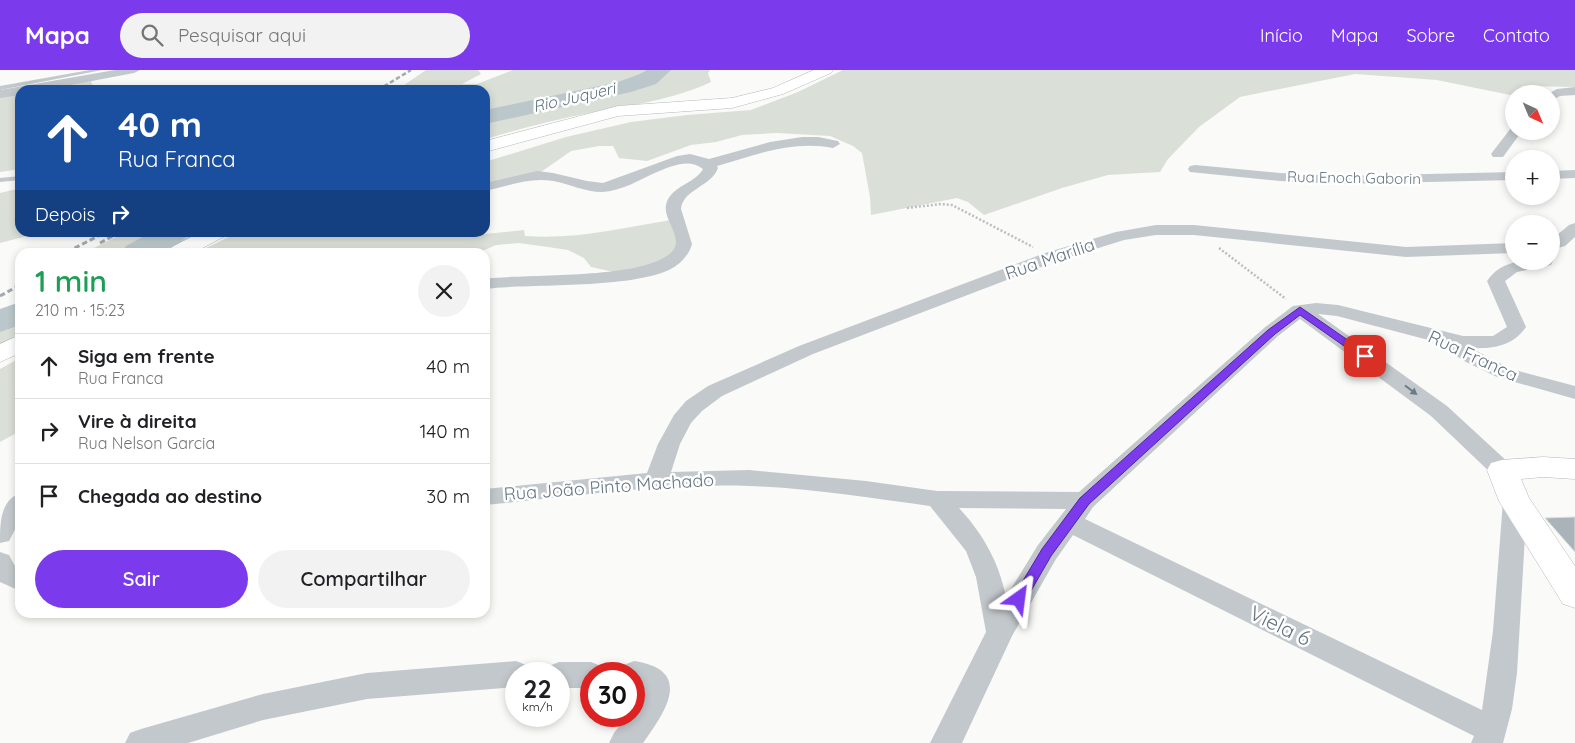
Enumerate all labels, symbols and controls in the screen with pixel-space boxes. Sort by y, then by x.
search box [120,13,470,58]
text: Mapa [25,20,90,50]
icon: search [138,21,166,49]
text: Pesquisar aqui [178,23,306,47]
text: Início [1260,24,1303,47]
text: Mapa [1331,24,1378,47]
text: Sobre [1406,24,1455,47]
text: Contato [1483,24,1550,47]
water label: Rio Juqueri [531,77,619,116]
north arrow [1505,85,1560,140]
map controls [1505,85,1560,270]
text: 40 m [118,102,202,146]
icon: ahead [35,105,100,170]
text: Rua Franca [118,145,236,173]
button: + [1505,150,1560,205]
street label: Rua Enoch Gaborin [1287,167,1421,188]
icon: right [106,200,134,228]
text: Depois [35,202,96,226]
button: − [1505,215,1560,270]
street label: Rua Marília [1002,232,1098,285]
text: 1 min [35,262,107,300]
button: close [418,265,470,317]
text: 210 m · 15:23 [35,300,125,320]
street label: Rua Franca [1425,325,1522,386]
pin [1344,335,1386,377]
icon: arrive [1351,342,1379,370]
text: Siga em frente [78,344,215,368]
icon: ahead [35,352,63,380]
text: 40 m [426,354,470,378]
text: Rua Franca [78,368,164,388]
one-way arrow [1404,384,1417,395]
text: Vire à direita [78,409,197,433]
icon: right [35,417,63,445]
text: 140 m [419,419,470,443]
text: Rua Nelson Garcia [78,433,215,453]
street label: Rua João Pinto Machado [503,468,715,505]
icon: arrive [35,482,63,510]
text: Chegada ao destino [78,484,262,508]
text: 30 m [426,484,470,508]
button: Sair [35,550,248,608]
button: Compartilhar [258,550,470,608]
position arrow [992,572,1044,624]
street label: Viela 6 [1246,599,1315,651]
speed limit sign: 30 [580,662,645,727]
text: 22 [523,673,552,704]
text: km/h [522,699,553,714]

